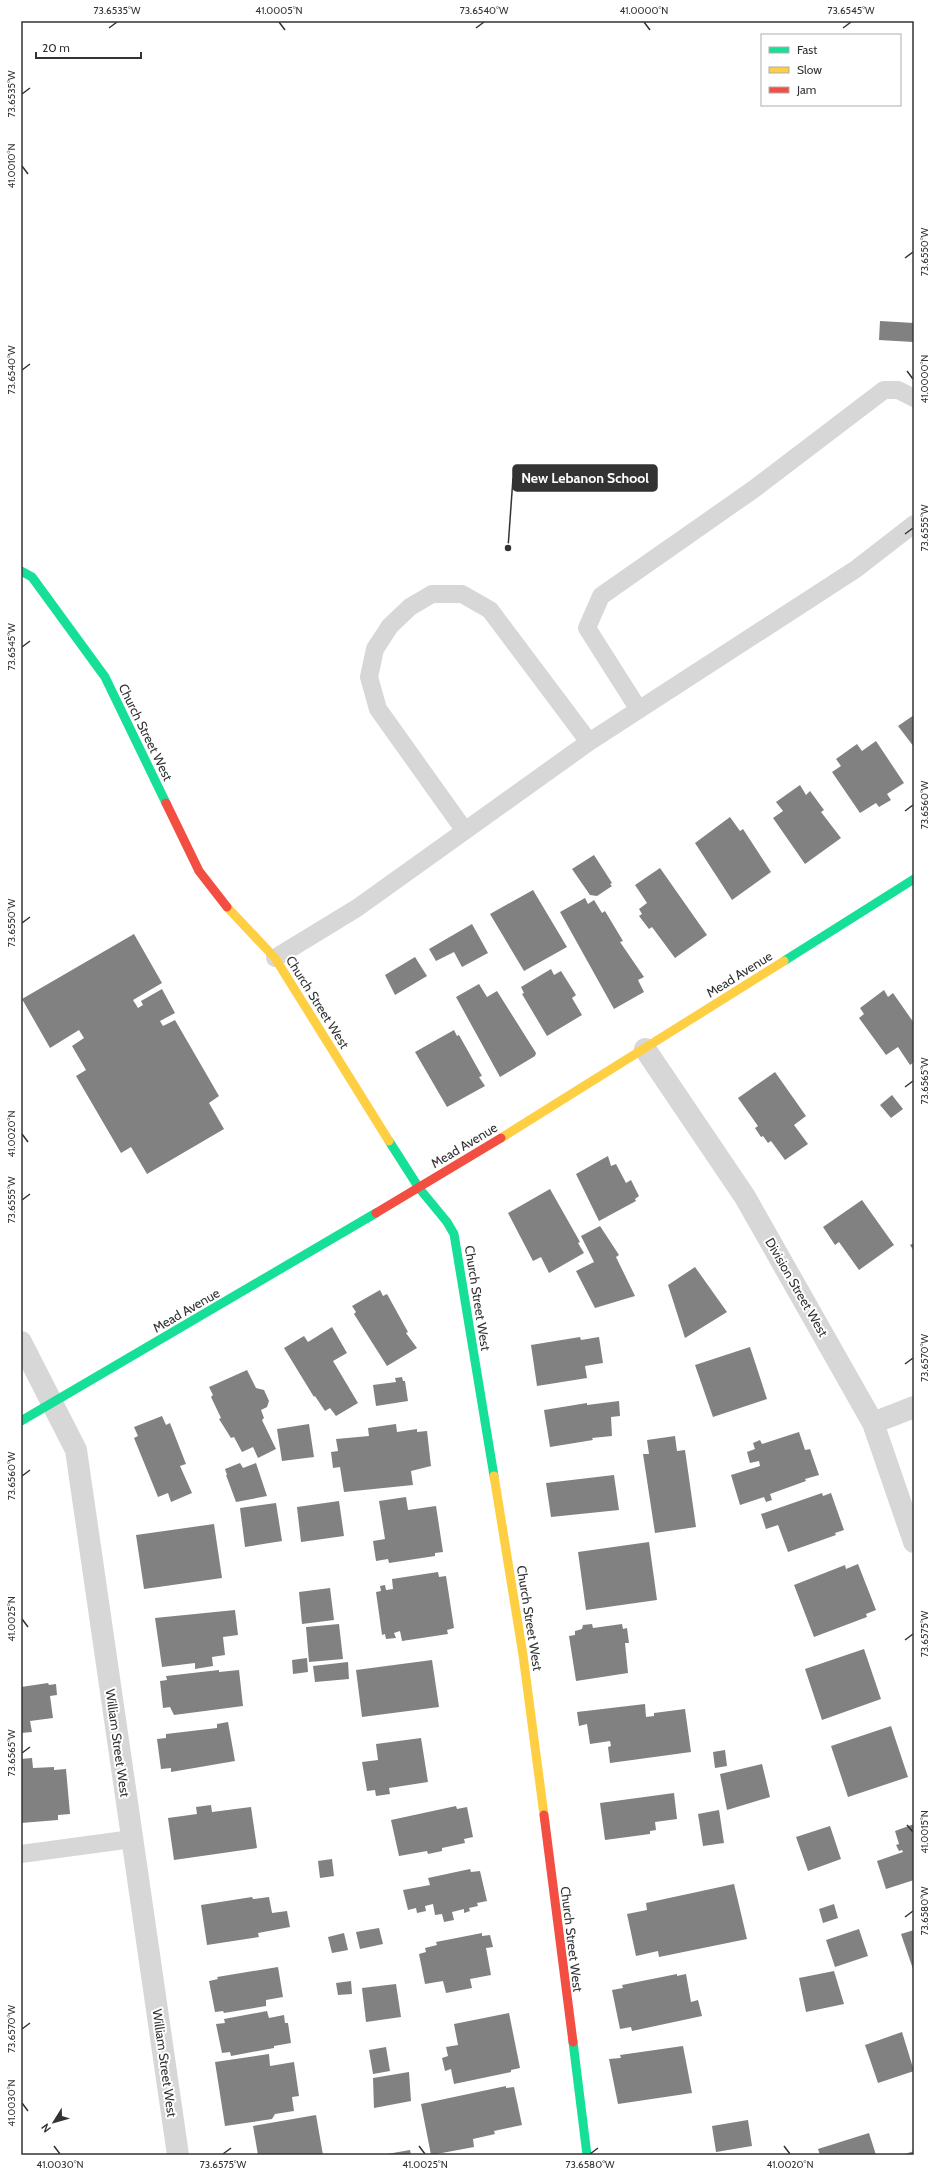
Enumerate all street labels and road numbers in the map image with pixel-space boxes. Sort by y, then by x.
street label: Church Street West [116,681,177,784]
street label: Mead Avenue [703,947,775,1001]
street label: Church Street West [283,953,353,1052]
street label: Mead Avenue [428,1119,500,1171]
street label: Division Street West [762,1235,832,1340]
street label: Church Street West [462,1244,494,1352]
street label: Mead Avenue [150,1284,223,1336]
street label: Church Street West [514,1564,546,1672]
street label: William Street West [102,1688,134,1799]
street label: Church Street West [558,1885,586,1993]
street label: William Street West [149,2008,181,2119]

